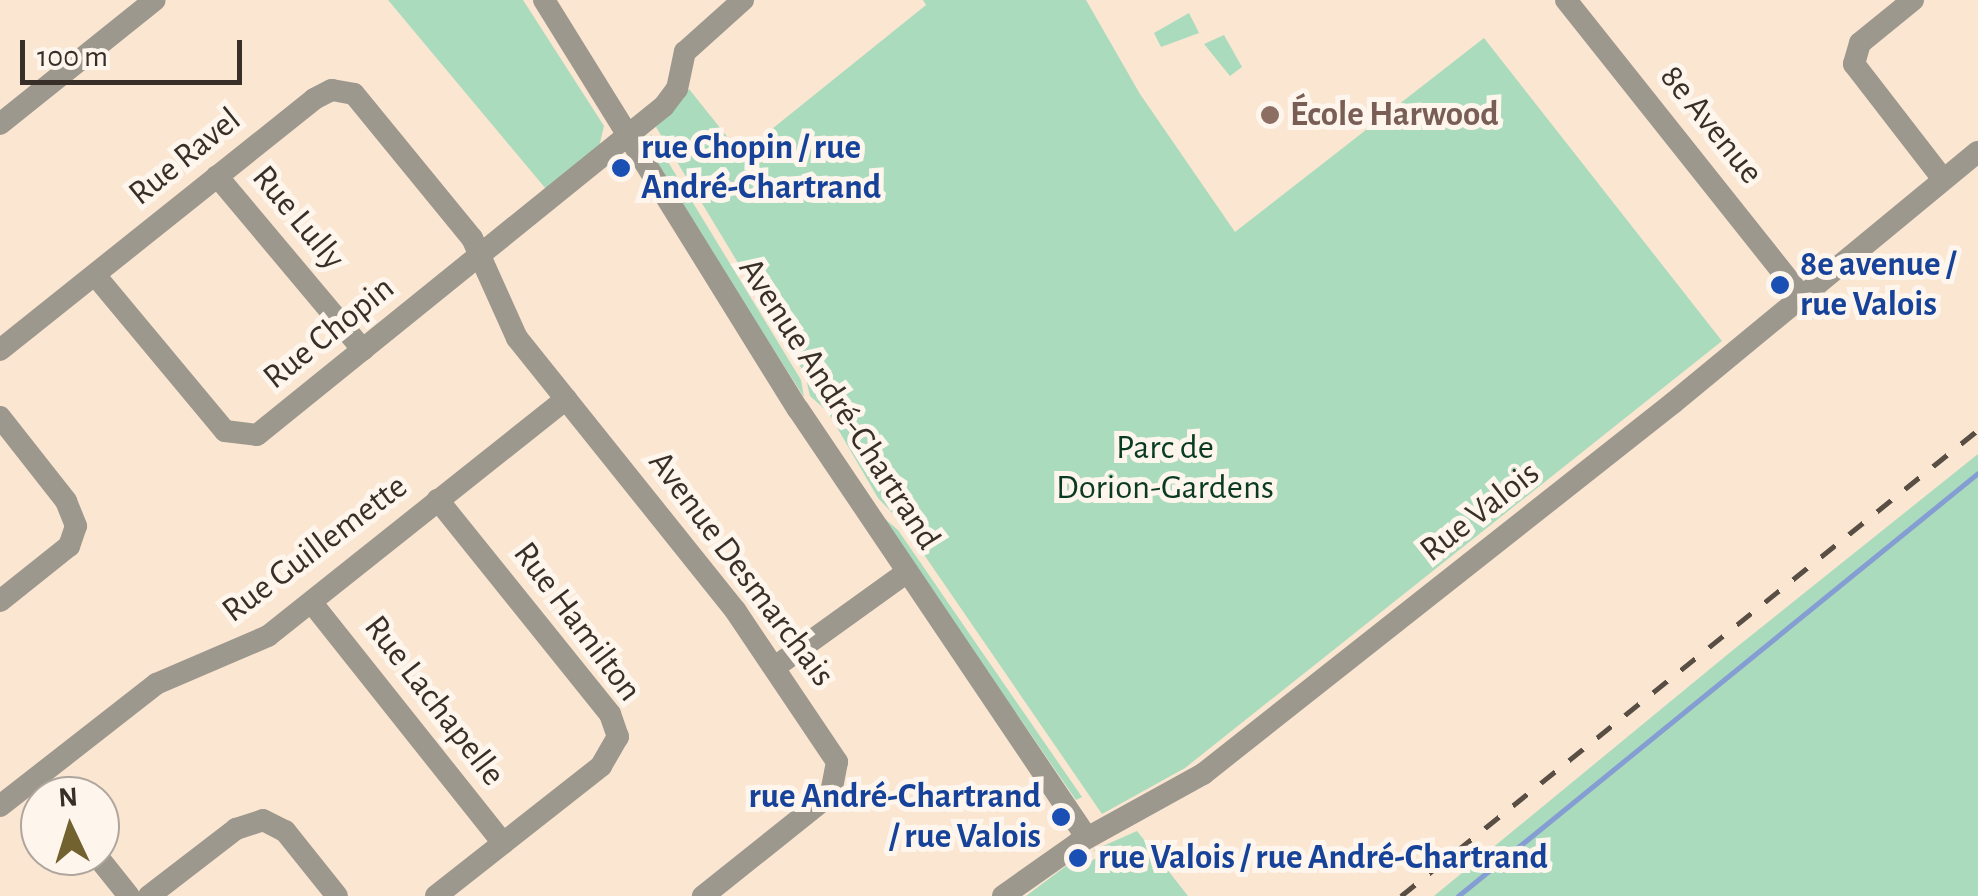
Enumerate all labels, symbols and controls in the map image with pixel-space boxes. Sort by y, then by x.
scale bar [25,20,248,82]
text: 100 m [37,42,108,72]
street label: 8e Avenue [1650,57,1772,193]
place label: École Harwood [1290,94,1499,136]
street label: Rue Ravel [120,99,250,215]
marker: École Harwood [1259,104,1281,126]
place label: rue Chopin / rue André-Chartrand [641,127,881,209]
street label: Rue Lully [242,157,354,279]
marker: rue Chopin / rue André-Chartrand [610,157,632,179]
place label: 8e avenue / rue Valois [1800,244,1956,326]
street label: Avenue André-Chartrand [729,250,949,558]
street label: Rue Chopin [255,267,403,399]
marker: 8e avenue / rue Valois [1769,274,1791,296]
park label: Parc de Dorion-Gardens [1056,427,1274,509]
street label: Avenue Desmarchais [639,443,843,695]
street label: Rue Valois [1412,452,1548,572]
street label: Rue Guillemette [214,466,416,632]
street label: Rue Hamilton [504,534,650,710]
street label: Rue Lachapelle [355,608,513,794]
north arrow [20,776,120,876]
place label: rue André-Chartrand / rue Valois [749,776,1041,858]
text: N [57,783,79,813]
marker: rue André-Chartrand / rue Valois [1050,806,1072,828]
place label: rue Valois / rue André-Chartrand [1098,837,1548,879]
marker: rue Valois / rue André-Chartrand [1067,847,1089,869]

